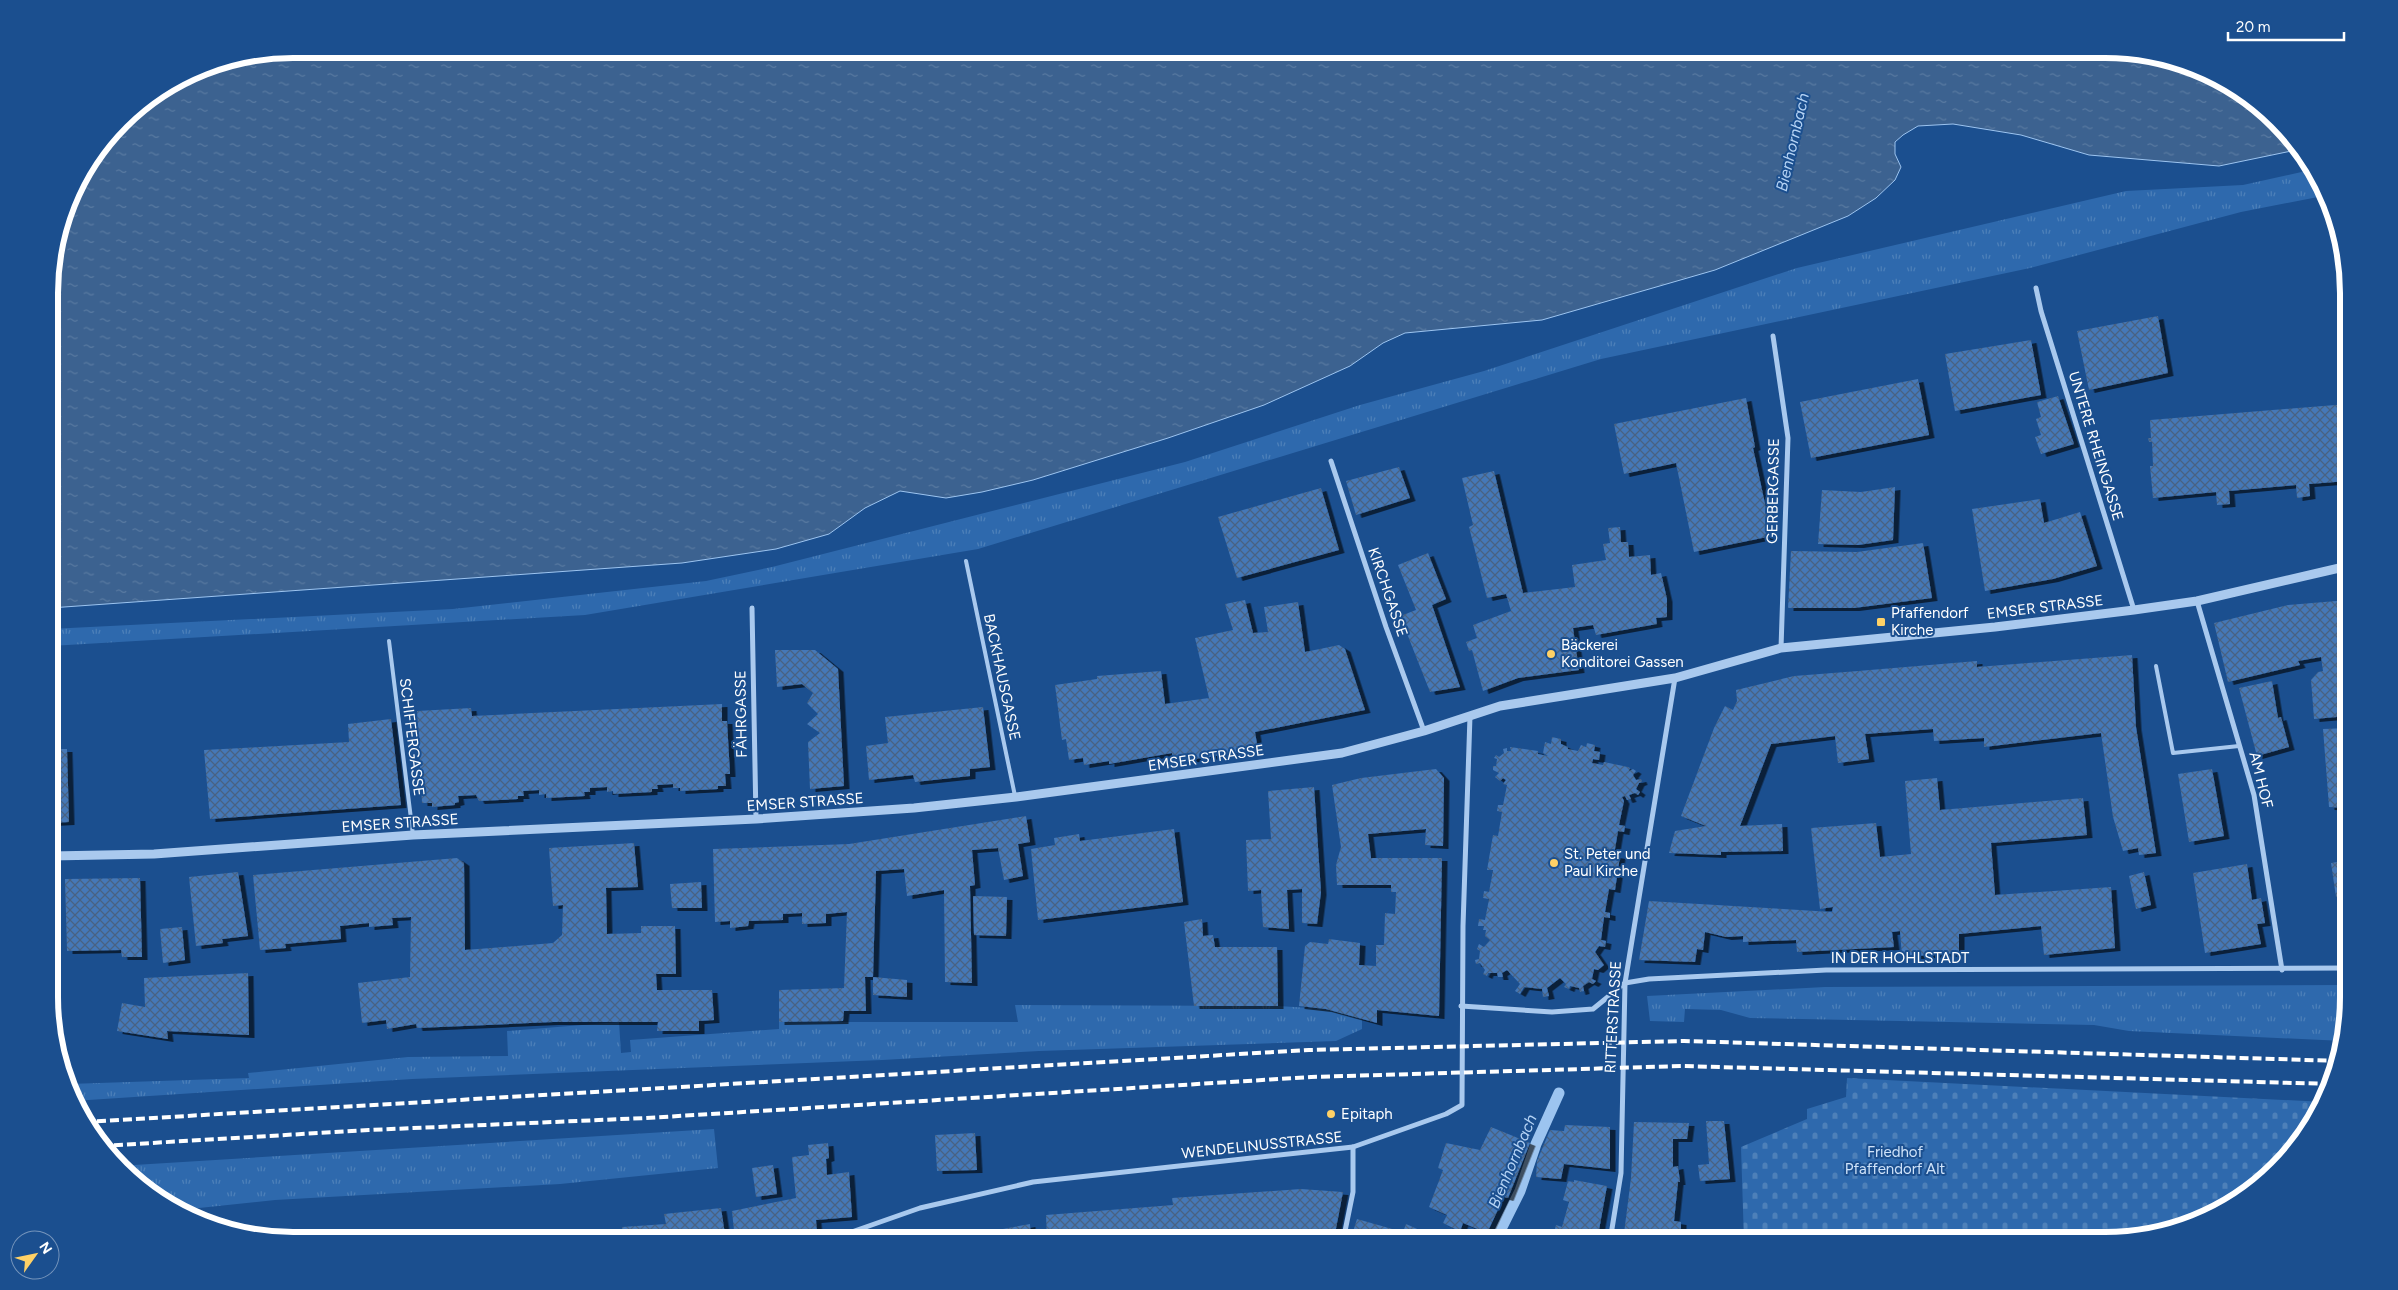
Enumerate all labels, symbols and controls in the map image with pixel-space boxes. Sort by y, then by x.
scale bar [2228,10,2344,42]
text: 20 m [2236,18,2270,36]
water label: Bienhornbach [1772,91,1813,193]
street label: UNTERE RHEINGASSE [2065,369,2127,523]
street label: GERBERGASSE [1763,438,1783,544]
street label: KIRCHGASSE [1364,545,1412,639]
street label: EMSER STRASSE [1986,591,2104,623]
place label: Pfaffendorf Kirche [1891,604,1969,639]
street label: BACKHAUSGASSE [980,612,1024,742]
marker: Pfaffendorf Kirche [1875,616,1887,628]
place label: Bäckerei Konditorei Gassen [1561,636,1684,671]
marker: Bäckerei Konditorei Gassen [1545,648,1557,660]
street label: FÄHRGASSE [731,670,751,758]
street label: SCHIFFERGASSE [396,677,428,797]
street label: EMSER STRASSE [1147,741,1265,775]
street label: AM HOF [2245,750,2277,810]
street label: EMSER STRASSE [746,789,864,815]
street label: EMSER STRASSE [341,810,459,836]
place label: St. Peter und Paul Kirche [1564,845,1651,880]
marker: St. Peter und Paul Kirche [1548,857,1560,869]
street label: IN DER HOHLSTADT [1831,949,1970,967]
street label: RITTERSTRASSE [1601,960,1625,1074]
place label: Epitaph [1341,1105,1393,1123]
marker: Epitaph [1325,1108,1337,1120]
water label: Bienhornbach [1484,1111,1541,1211]
street label: WENDELINUSSTRASSE [1181,1128,1343,1162]
park label: Friedhof Pfaffendorf Alt [1845,1143,1945,1178]
north arrow [10,1230,60,1280]
text: N [35,1239,56,1257]

